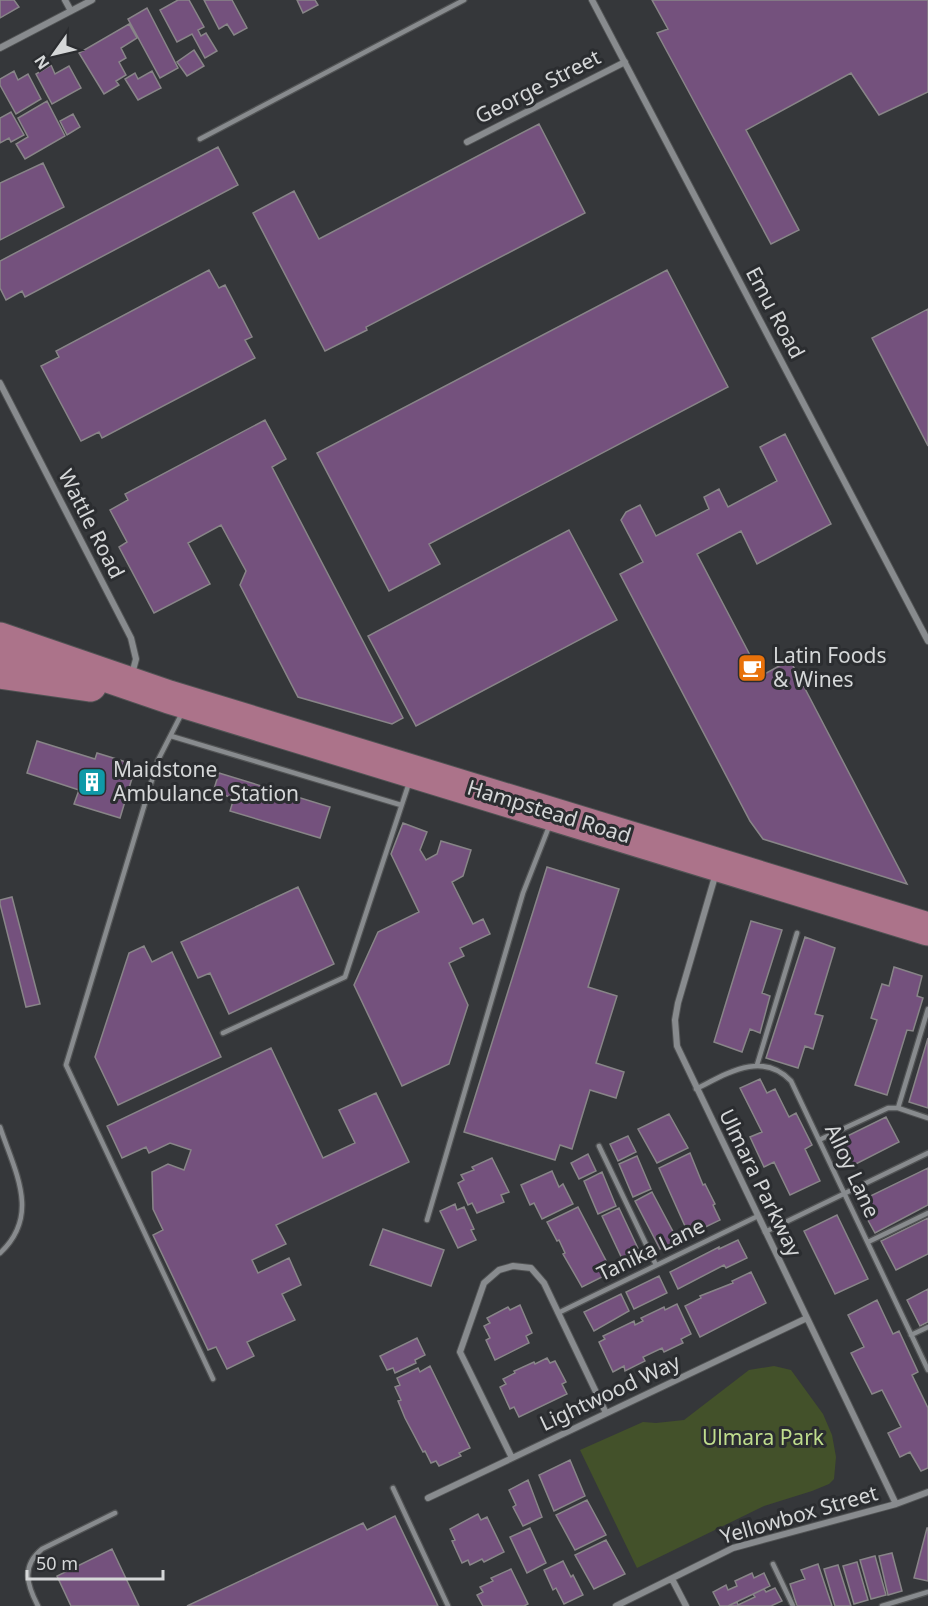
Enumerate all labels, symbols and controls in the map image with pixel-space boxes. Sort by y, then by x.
north arrow [24,24,84,84]
street label: George Street [470,42,605,130]
text: N [29,51,54,74]
street label: Emu Road [740,262,812,363]
street label: Wattle Road [52,464,131,583]
place label: Latin Foods & Wines [773,641,887,693]
cafe icon: Latin Foods & Wines [736,652,768,684]
place label: Maidstone Ambulance Station [113,755,299,807]
building icon: Maidstone Ambulance Station [76,766,108,798]
street label: Hampstead Road [464,773,635,849]
street label: Ulmara Parkway [713,1104,809,1261]
street label: Alloy Lane [819,1119,887,1222]
street label: Tanika Lane [592,1211,709,1287]
street label: Lightwood Way [535,1347,685,1437]
park label: Ulmara Park [702,1423,825,1451]
street label: Yellowbox Street [717,1478,881,1550]
scale bar [27,1543,164,1581]
text: 50 m [36,1551,78,1575]

